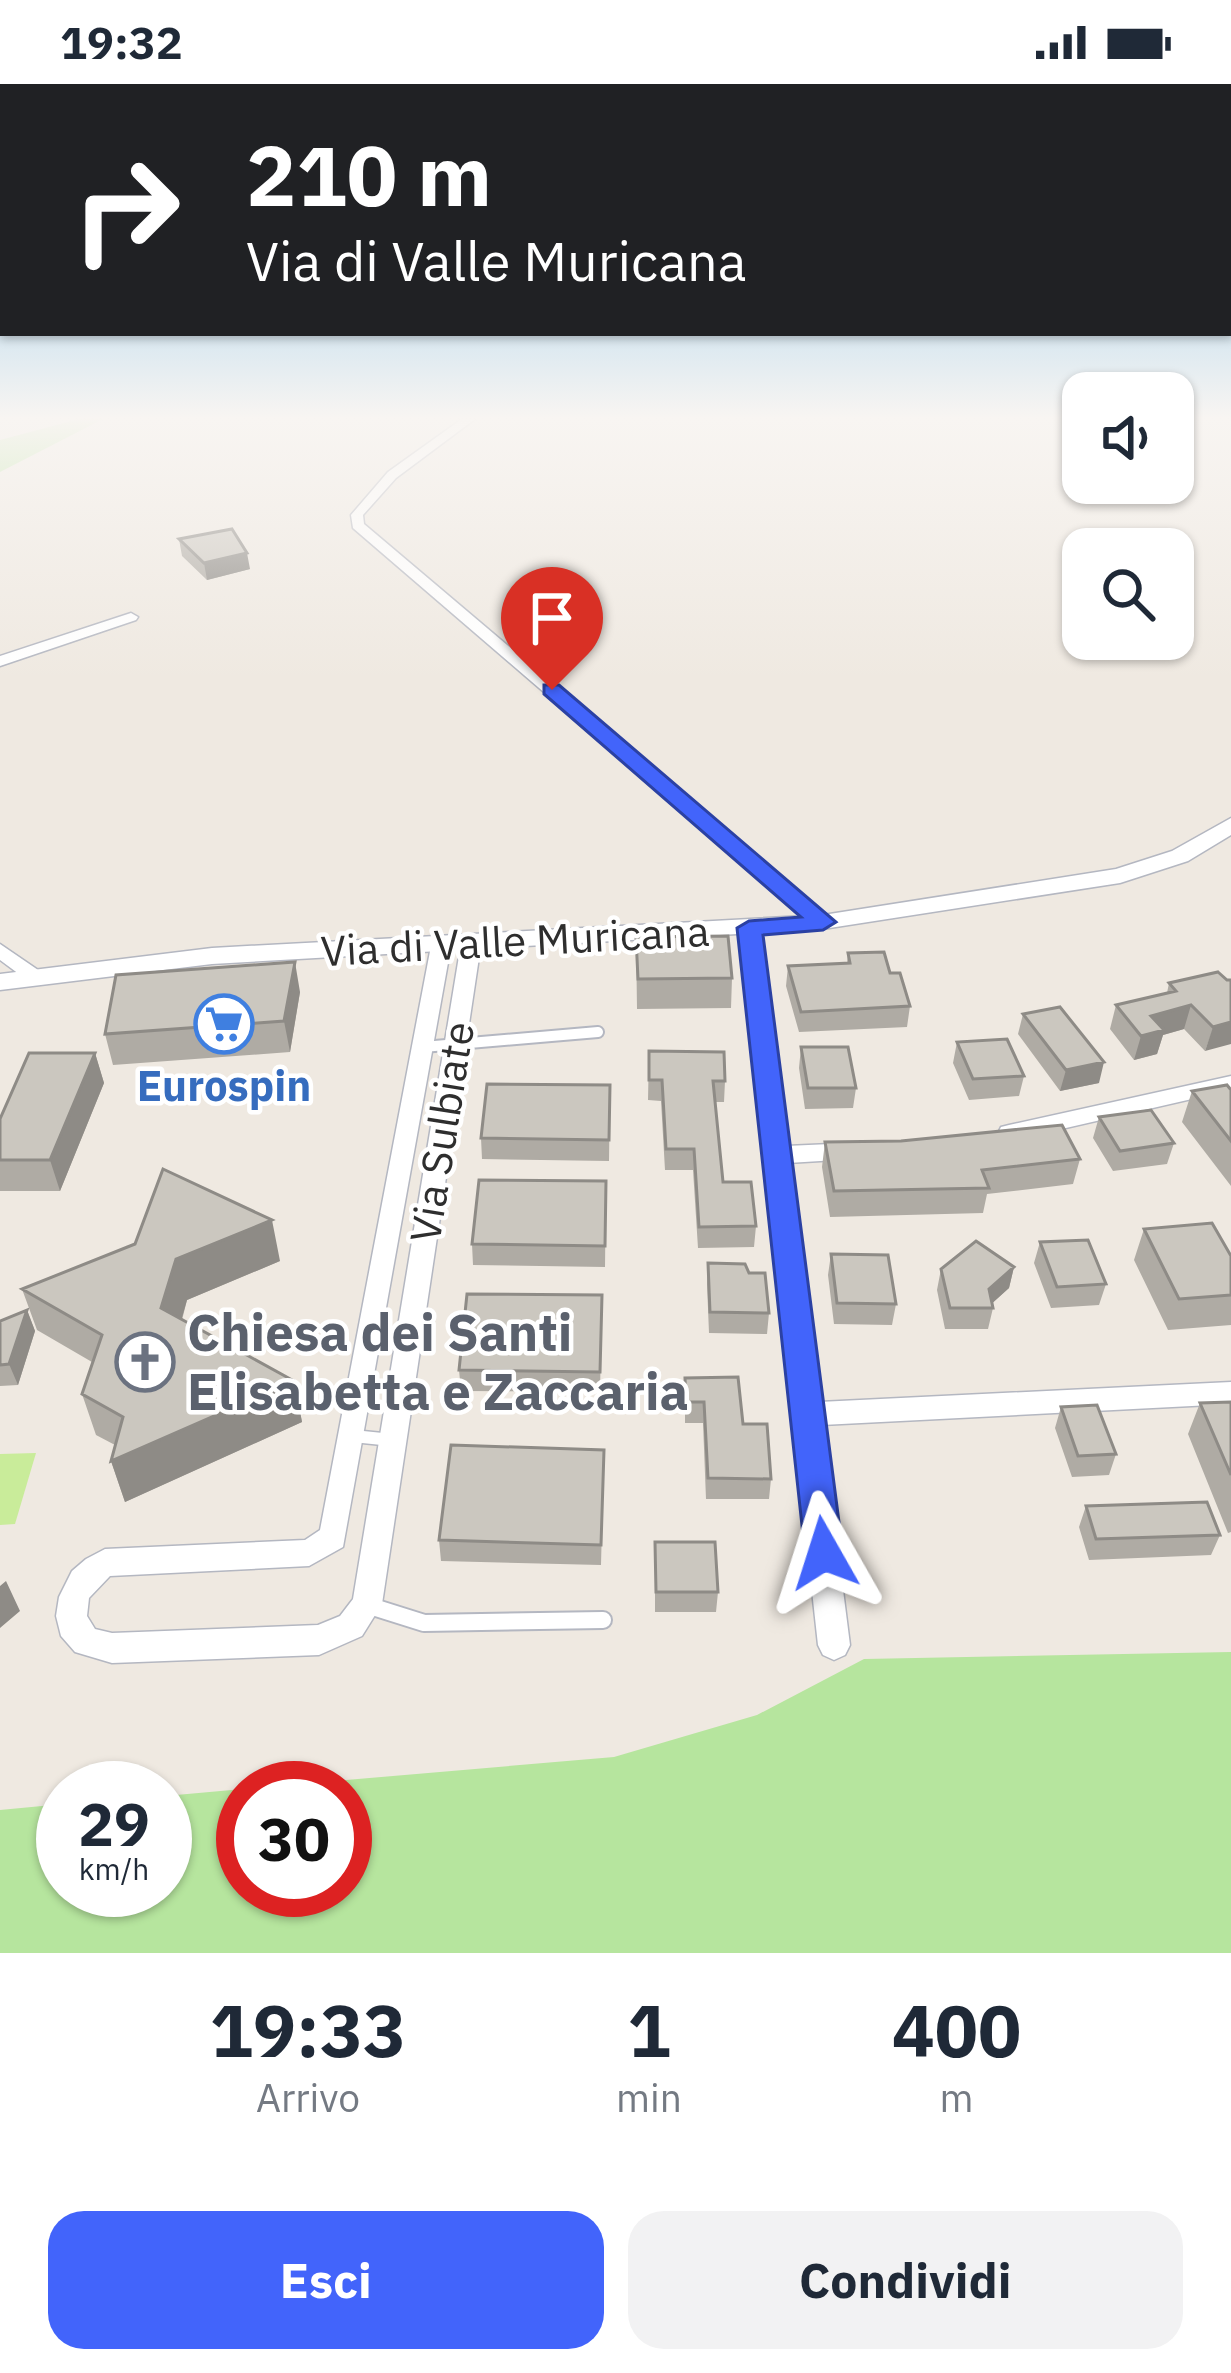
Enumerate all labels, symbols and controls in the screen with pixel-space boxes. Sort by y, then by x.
text: 19:32 [60,13,183,71]
text: 210 m [246,120,492,229]
icon: right [48,132,204,288]
text: Via di Valle Muricana [246,226,746,296]
map controls [1062,372,1194,660]
button: sound [1062,372,1194,504]
button: search [1062,528,1194,660]
pin [501,567,603,690]
icon: arrive [519,585,585,651]
street label: Via di Valle Muricana [319,903,711,978]
supermarket icon: Eurospin [193,993,255,1055]
street label: Via Sulbiate [397,1017,486,1246]
place label: Eurospin [137,1058,311,1113]
place label: Chiesa dei Santi Elisabetta e Zaccaria [187,1299,689,1424]
church icon: Chiesa dei Santi Elisabetta e Zaccaria [114,1331,176,1393]
position arrow [761,1490,887,1616]
speed limit sign: 30 [216,1761,372,1917]
text: 29 [78,1784,150,1863]
text: km/h [79,1849,149,1888]
text: 19:33 [210,1983,406,2077]
text: 1 [627,1983,671,2077]
text: 400 [892,1983,1021,2077]
text: Arrivo [256,2072,360,2123]
text: min [616,2072,682,2123]
text: m [939,2072,974,2123]
button: Esci [48,2211,604,2349]
button: Condividi [628,2211,1183,2349]

